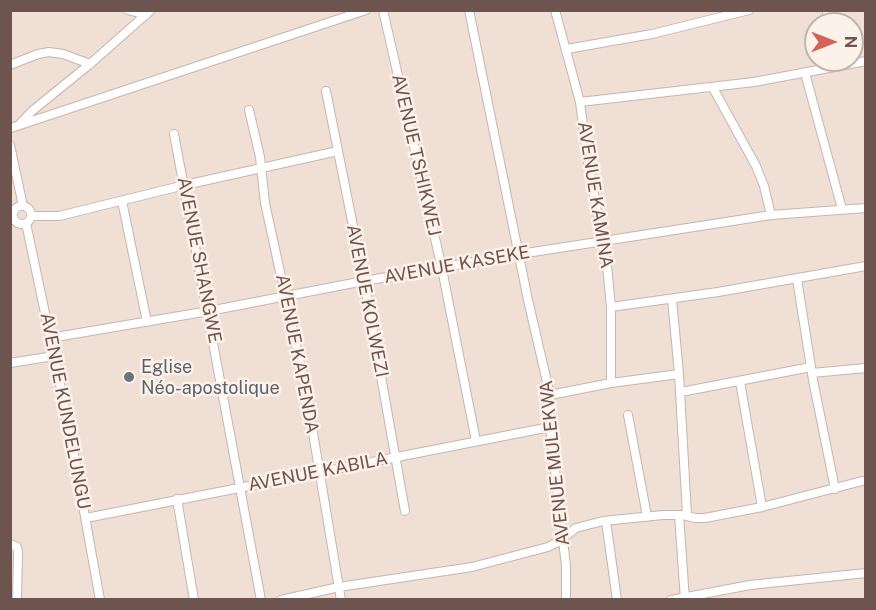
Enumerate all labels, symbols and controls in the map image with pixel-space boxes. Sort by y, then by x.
north arrow [804,12,864,72]
text: N [841,36,860,48]
street label: AVENUE TSHIKWEJ [387,72,445,238]
street label: AVENUE KAMINA [573,120,617,270]
street label: AVENUE SHANGWE [172,175,226,345]
street label: AVENUE KOLWEZI [342,223,392,379]
street label: AVENUE KASEKE [382,242,532,288]
street label: AVENUE KAPENDA [271,272,323,436]
street label: AVENUE KUNDELUNGU [35,311,95,511]
place label: Eglise Néo-apostolique [141,356,280,398]
marker: Eglise Néo-apostolique [122,370,136,384]
street label: AVENUE MULEKWA [536,379,574,547]
street label: AVENUE KABILA [246,448,390,496]

